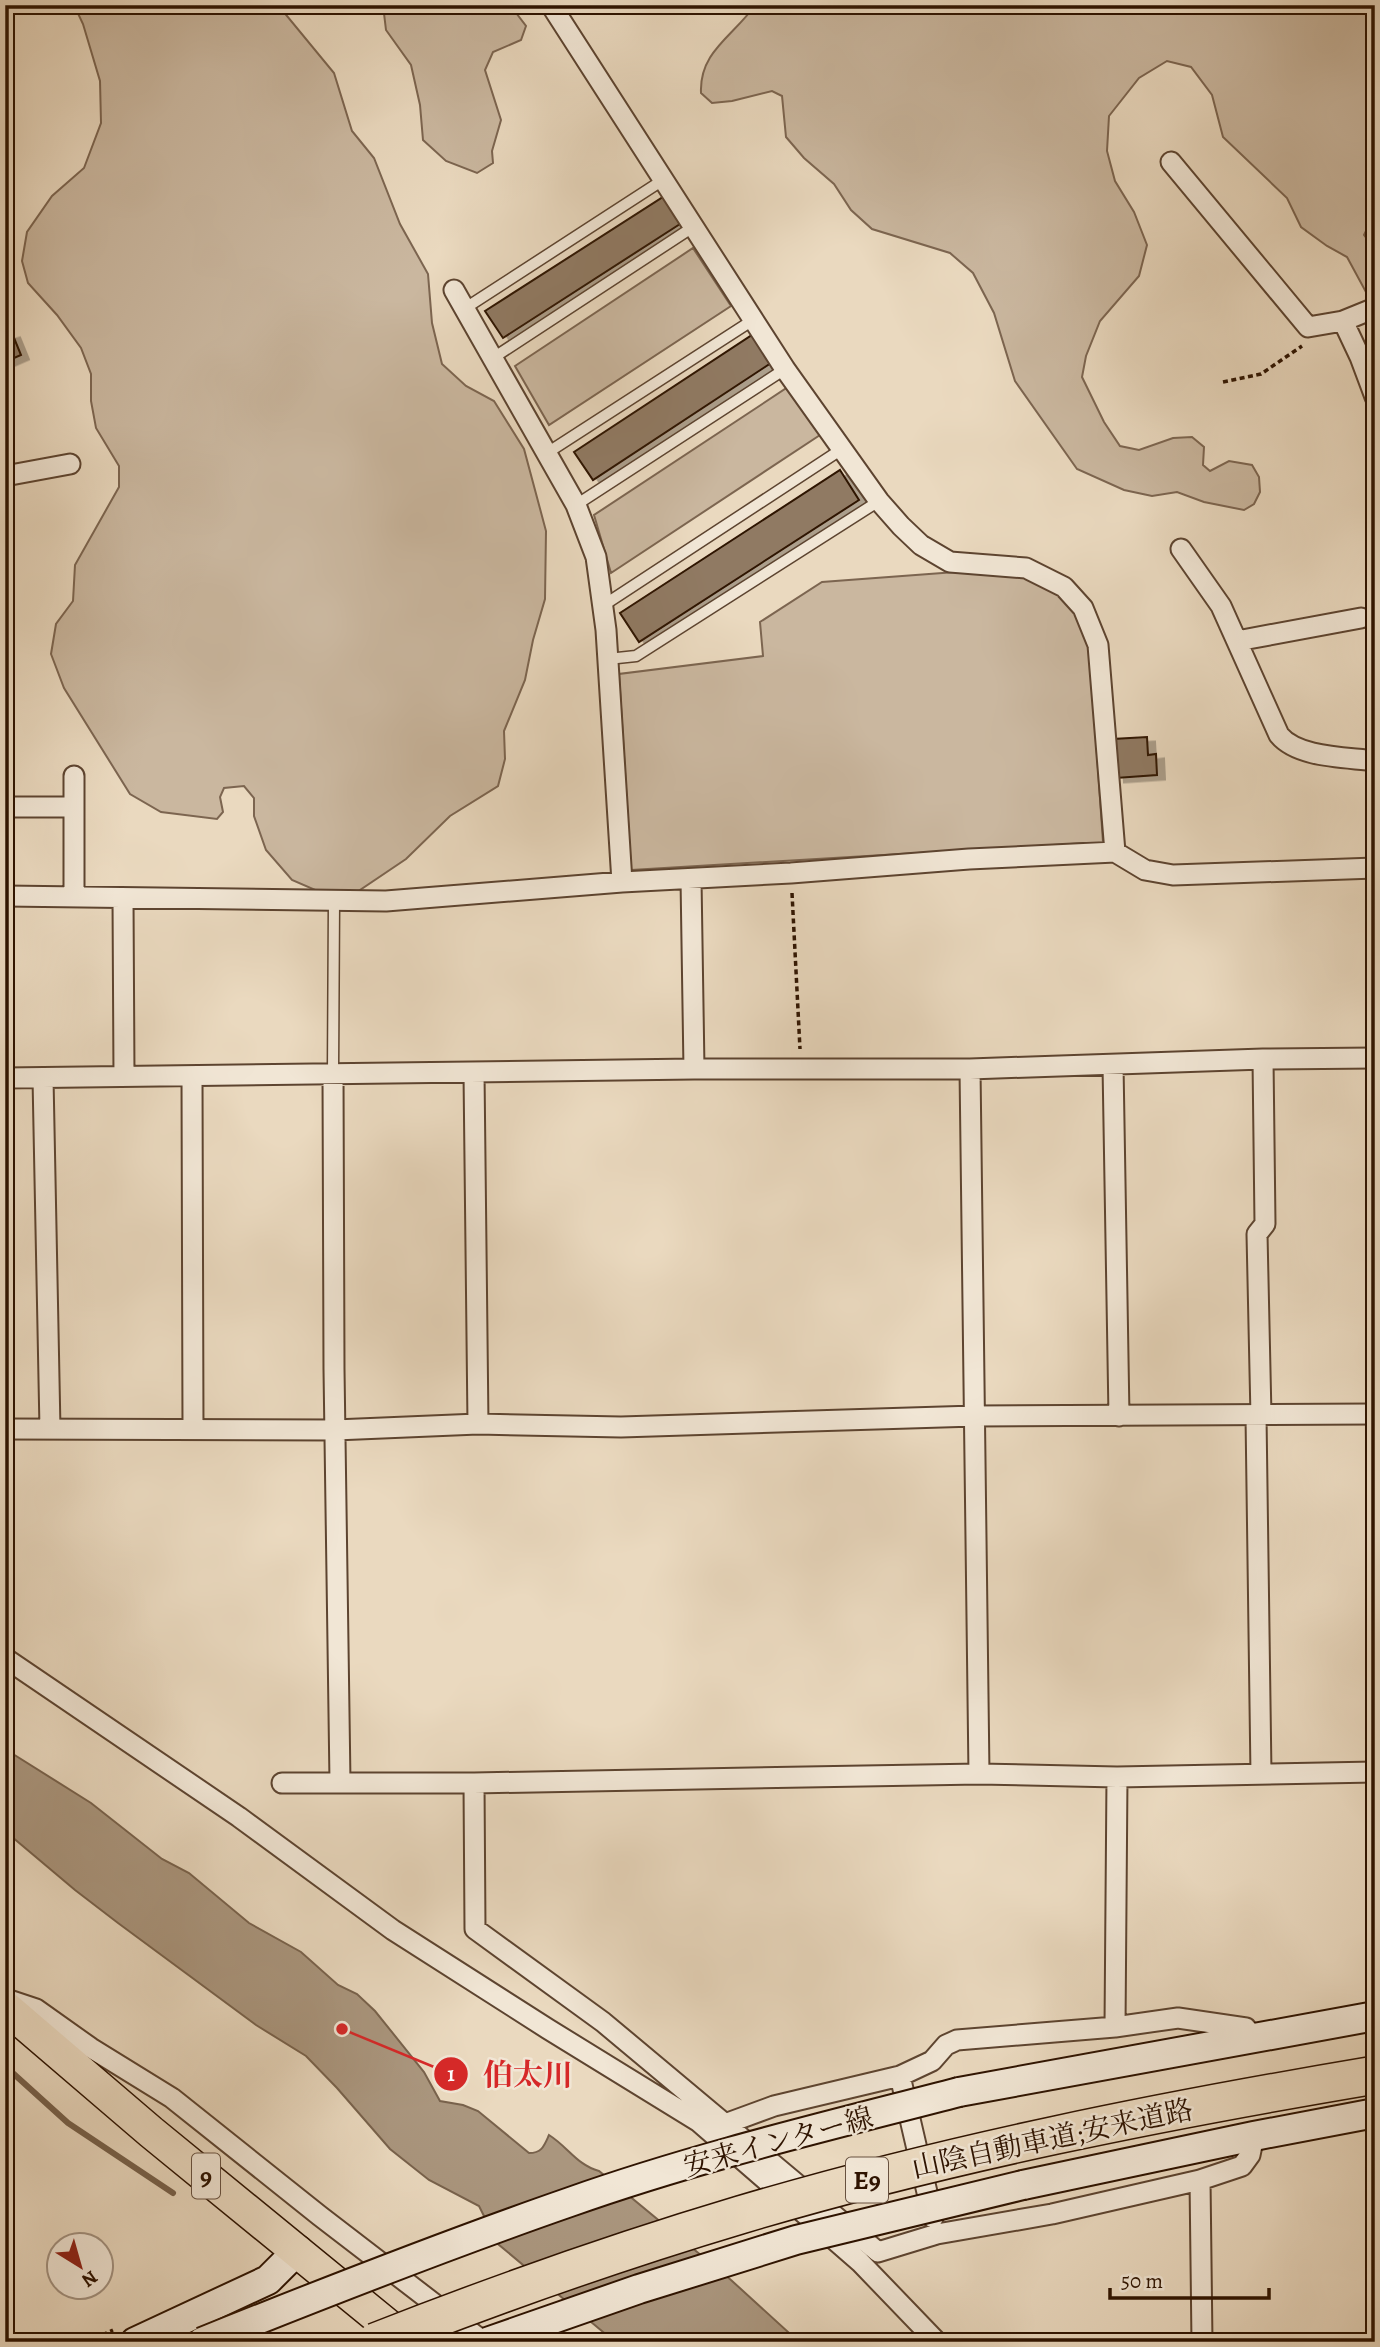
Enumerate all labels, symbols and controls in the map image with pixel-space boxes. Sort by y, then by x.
callout: 伯太川 [434,2049,587,2100]
text: 伯太川 [483,2055,573,2095]
text: 1 [447,2060,455,2088]
street label: 山陰自動車道;安来道路 [908,2091,1196,2187]
street label: 安来インター線 [679,2098,877,2186]
road number: 9 [192,2154,220,2198]
road number: E9 [846,2158,888,2202]
north arrow [46,2232,116,2302]
scale bar [1110,2256,1270,2300]
text: N [76,2264,103,2293]
text: 50 m [1121,2267,1163,2295]

